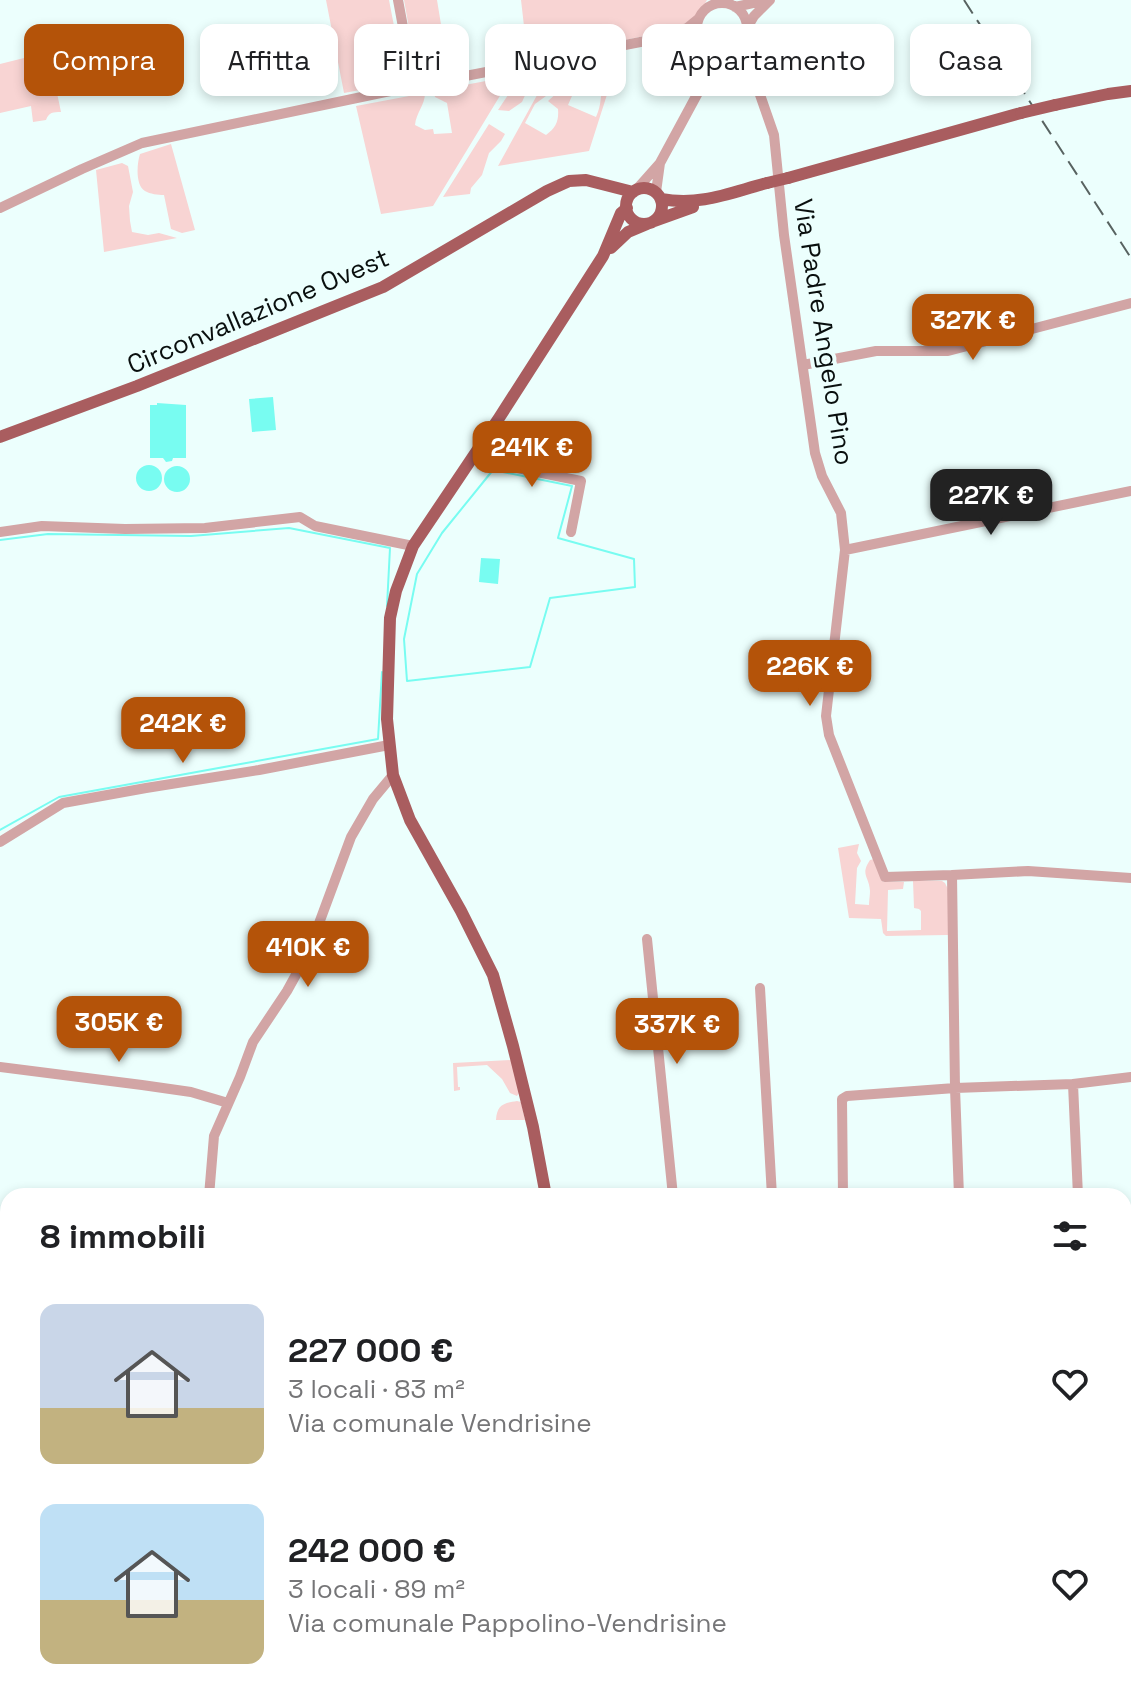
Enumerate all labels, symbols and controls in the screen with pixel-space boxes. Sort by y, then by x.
chip: Compra [24,24,184,96]
chip: Affitta [200,24,338,96]
chip: Filtri [354,24,469,96]
chip: Nuovo [485,24,626,96]
chip: Appartamento [642,24,894,96]
chip: Casa [910,24,1031,96]
street label: Via Padre Angelo Pino [786,196,862,468]
street label: Circonvallazione Ovest [122,240,394,382]
pin: 327K € [908,294,1038,362]
text: 327K € [930,303,1016,337]
pin: 241K € [467,421,597,489]
text: 241K € [491,430,573,464]
pin: 227K € [926,469,1056,537]
text: 227K € [948,478,1034,512]
pin: 226K € [745,640,875,708]
text: 226K € [766,649,854,683]
pin: 242K € [118,697,248,765]
text: 242K € [139,706,227,740]
pin: 410K € [243,921,373,989]
text: 410K € [266,930,350,964]
pin: 305K € [54,996,184,1064]
pin: 337K € [612,998,742,1066]
text: 305K € [75,1005,163,1039]
text: 337K € [634,1007,720,1041]
icon: filters [1048,1214,1092,1258]
text: 8 immobili [40,1215,206,1258]
text: 227 000 € [288,1329,453,1372]
icon: home [104,1336,200,1432]
icon: heart [1048,1362,1092,1406]
text: 3 locali · 83 m² [288,1372,465,1406]
text: Via comunale Vendrisine [288,1406,592,1440]
text: 242 000 € [288,1529,456,1572]
icon: home [104,1536,200,1632]
icon: heart [1048,1562,1092,1606]
text: 3 locali · 89 m² [288,1572,465,1606]
text: Via comunale Pappolino-Vendrisine [288,1606,727,1640]

